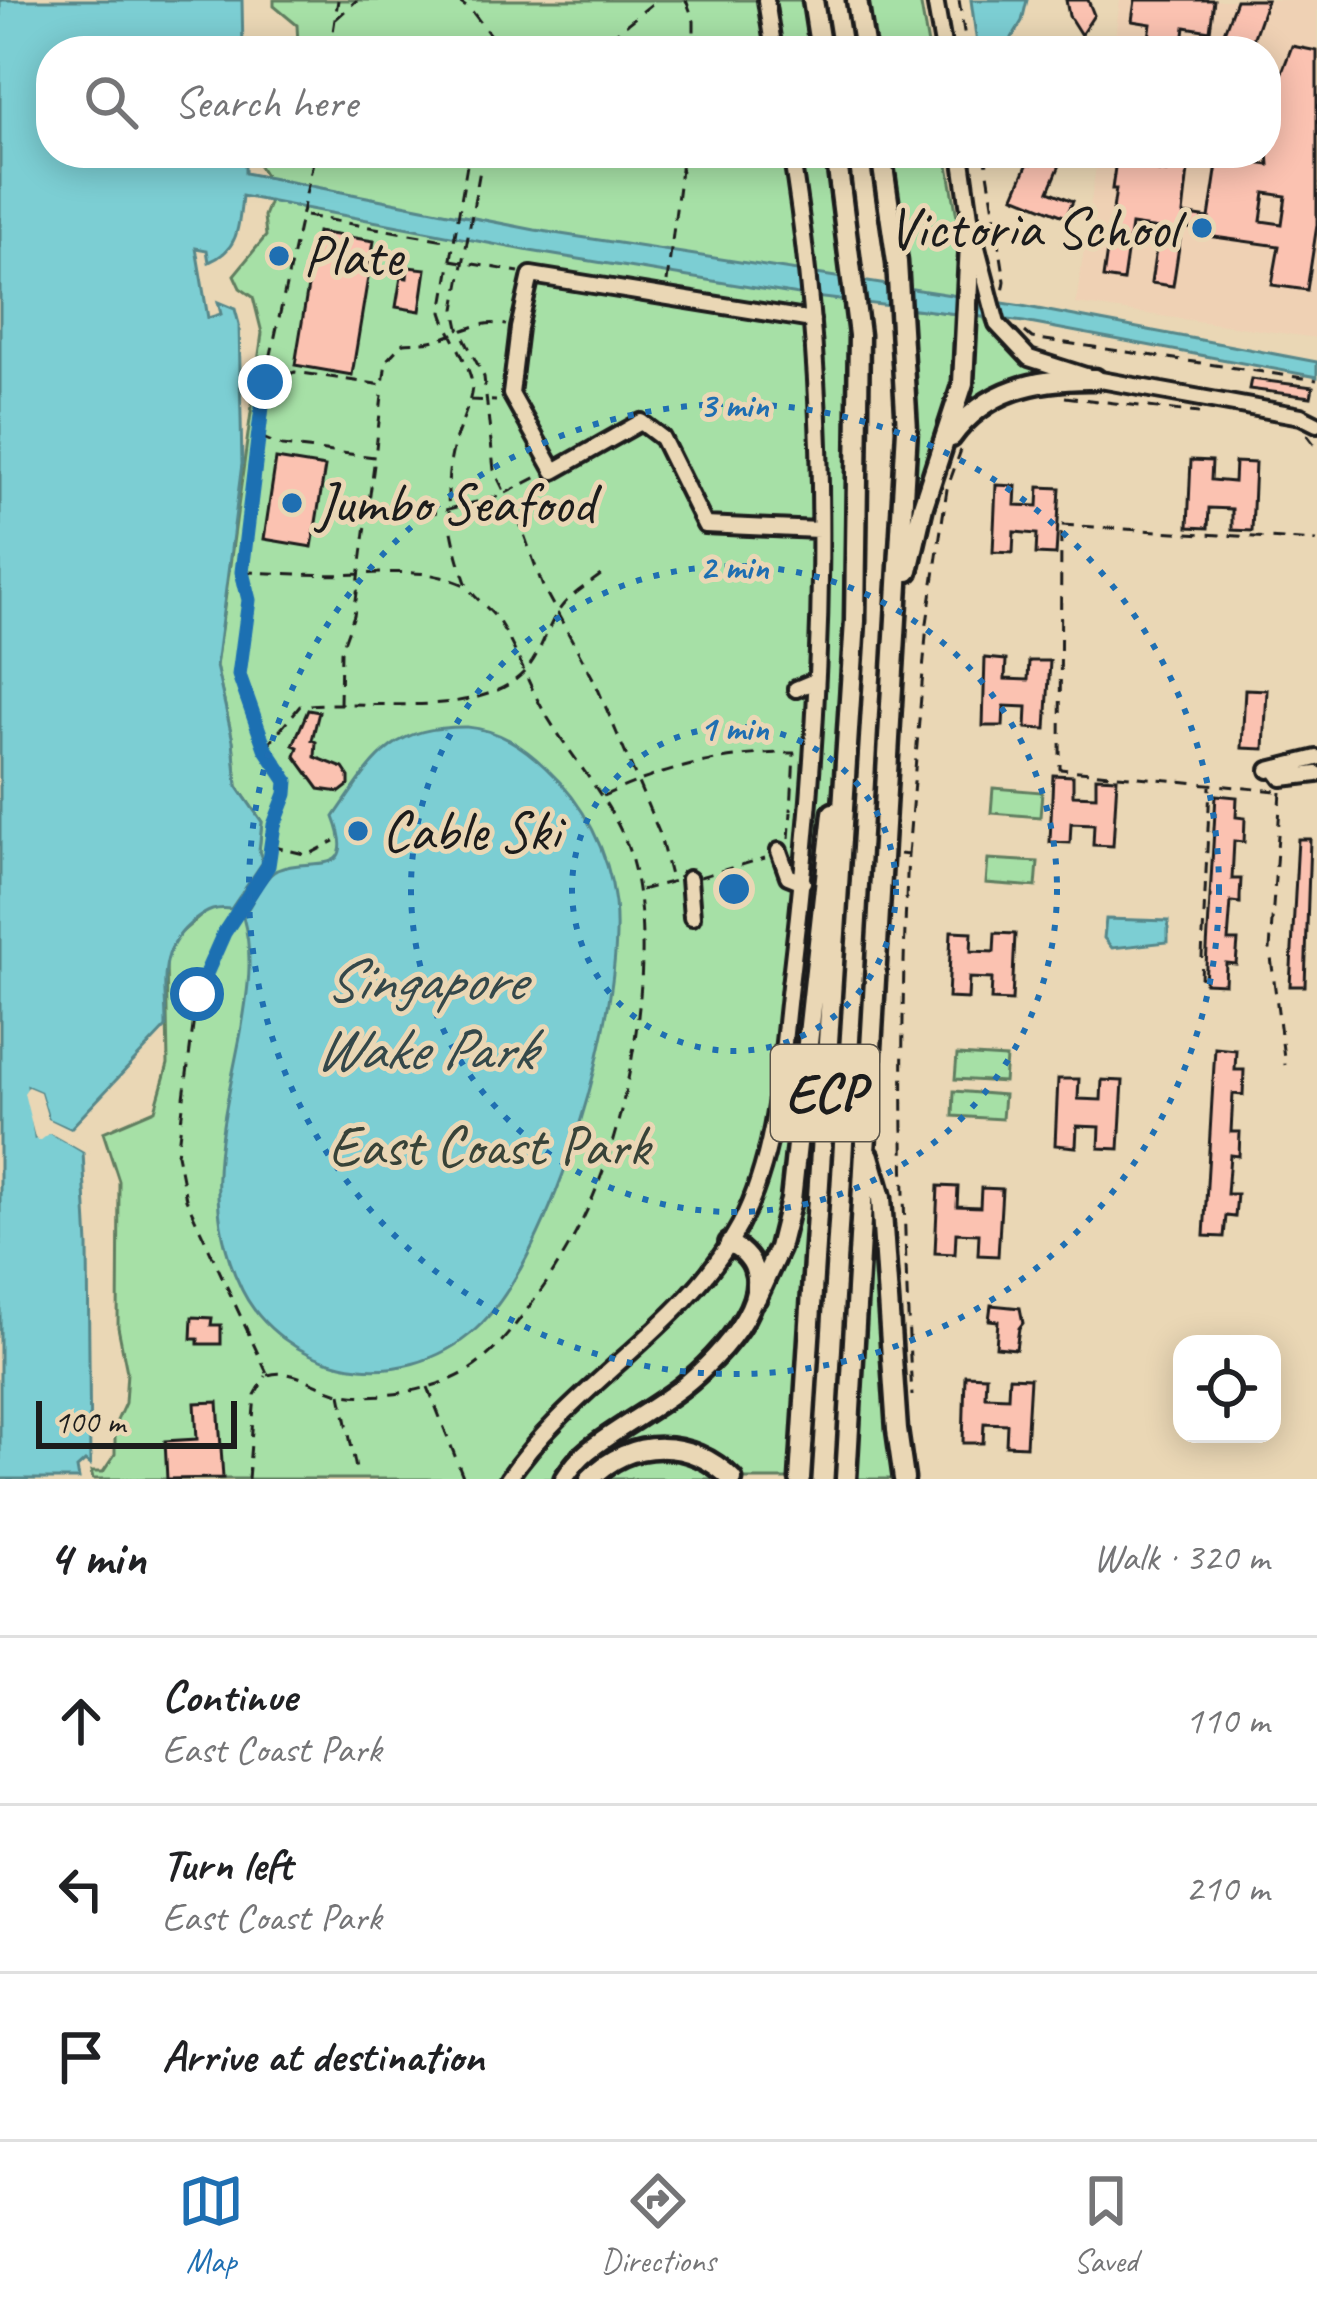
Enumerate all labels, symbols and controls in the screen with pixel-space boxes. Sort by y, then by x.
search box [36,36,1281,168]
icon: search [78,69,144,135]
text: Search here [174,74,357,131]
place label: Victoria School [888,192,1187,264]
marker: Victoria School [1189,215,1215,241]
place label: Plate [303,220,405,292]
marker: Plate [266,243,292,269]
route end [238,355,292,409]
text: 3 min [700,382,770,428]
place label: Jumbo Seafood [313,467,603,539]
marker: Jumbo Seafood [279,490,305,516]
text: 2 min [700,544,770,590]
text: 1 min [700,705,770,751]
place label: Cable Ski [382,795,567,867]
marker: Cable Ski [345,818,371,844]
centre of rings [713,868,755,910]
water label: Singapore Wake Park [315,942,544,1087]
route start [170,967,224,1021]
road number: ECP [771,1045,879,1141]
park label: East Coast Park [329,1110,653,1182]
map controls [1173,1335,1281,1443]
button: locate [1173,1335,1281,1443]
scale bar [36,1395,237,1448]
text: 100 m [54,1401,125,1443]
text: 4 min [48,1525,146,1589]
text: Walk · 320 m [1093,1533,1269,1582]
text: Continue [162,1668,296,1725]
icon: ahead [48,1688,114,1754]
text: 110 m [1185,1696,1269,1745]
text: East Coast Park [162,1725,381,1774]
text: Turn left [162,1836,292,1893]
icon: left [48,1856,114,1922]
text: 210 m [1185,1864,1269,1913]
text: East Coast Park [162,1893,381,1942]
icon: arrive [48,2024,114,2090]
text: Arrive at destination [162,2028,484,2085]
tab: Map [178,2168,244,2282]
tab: Directions [601,2168,716,2282]
tab: Saved [1073,2168,1139,2282]

